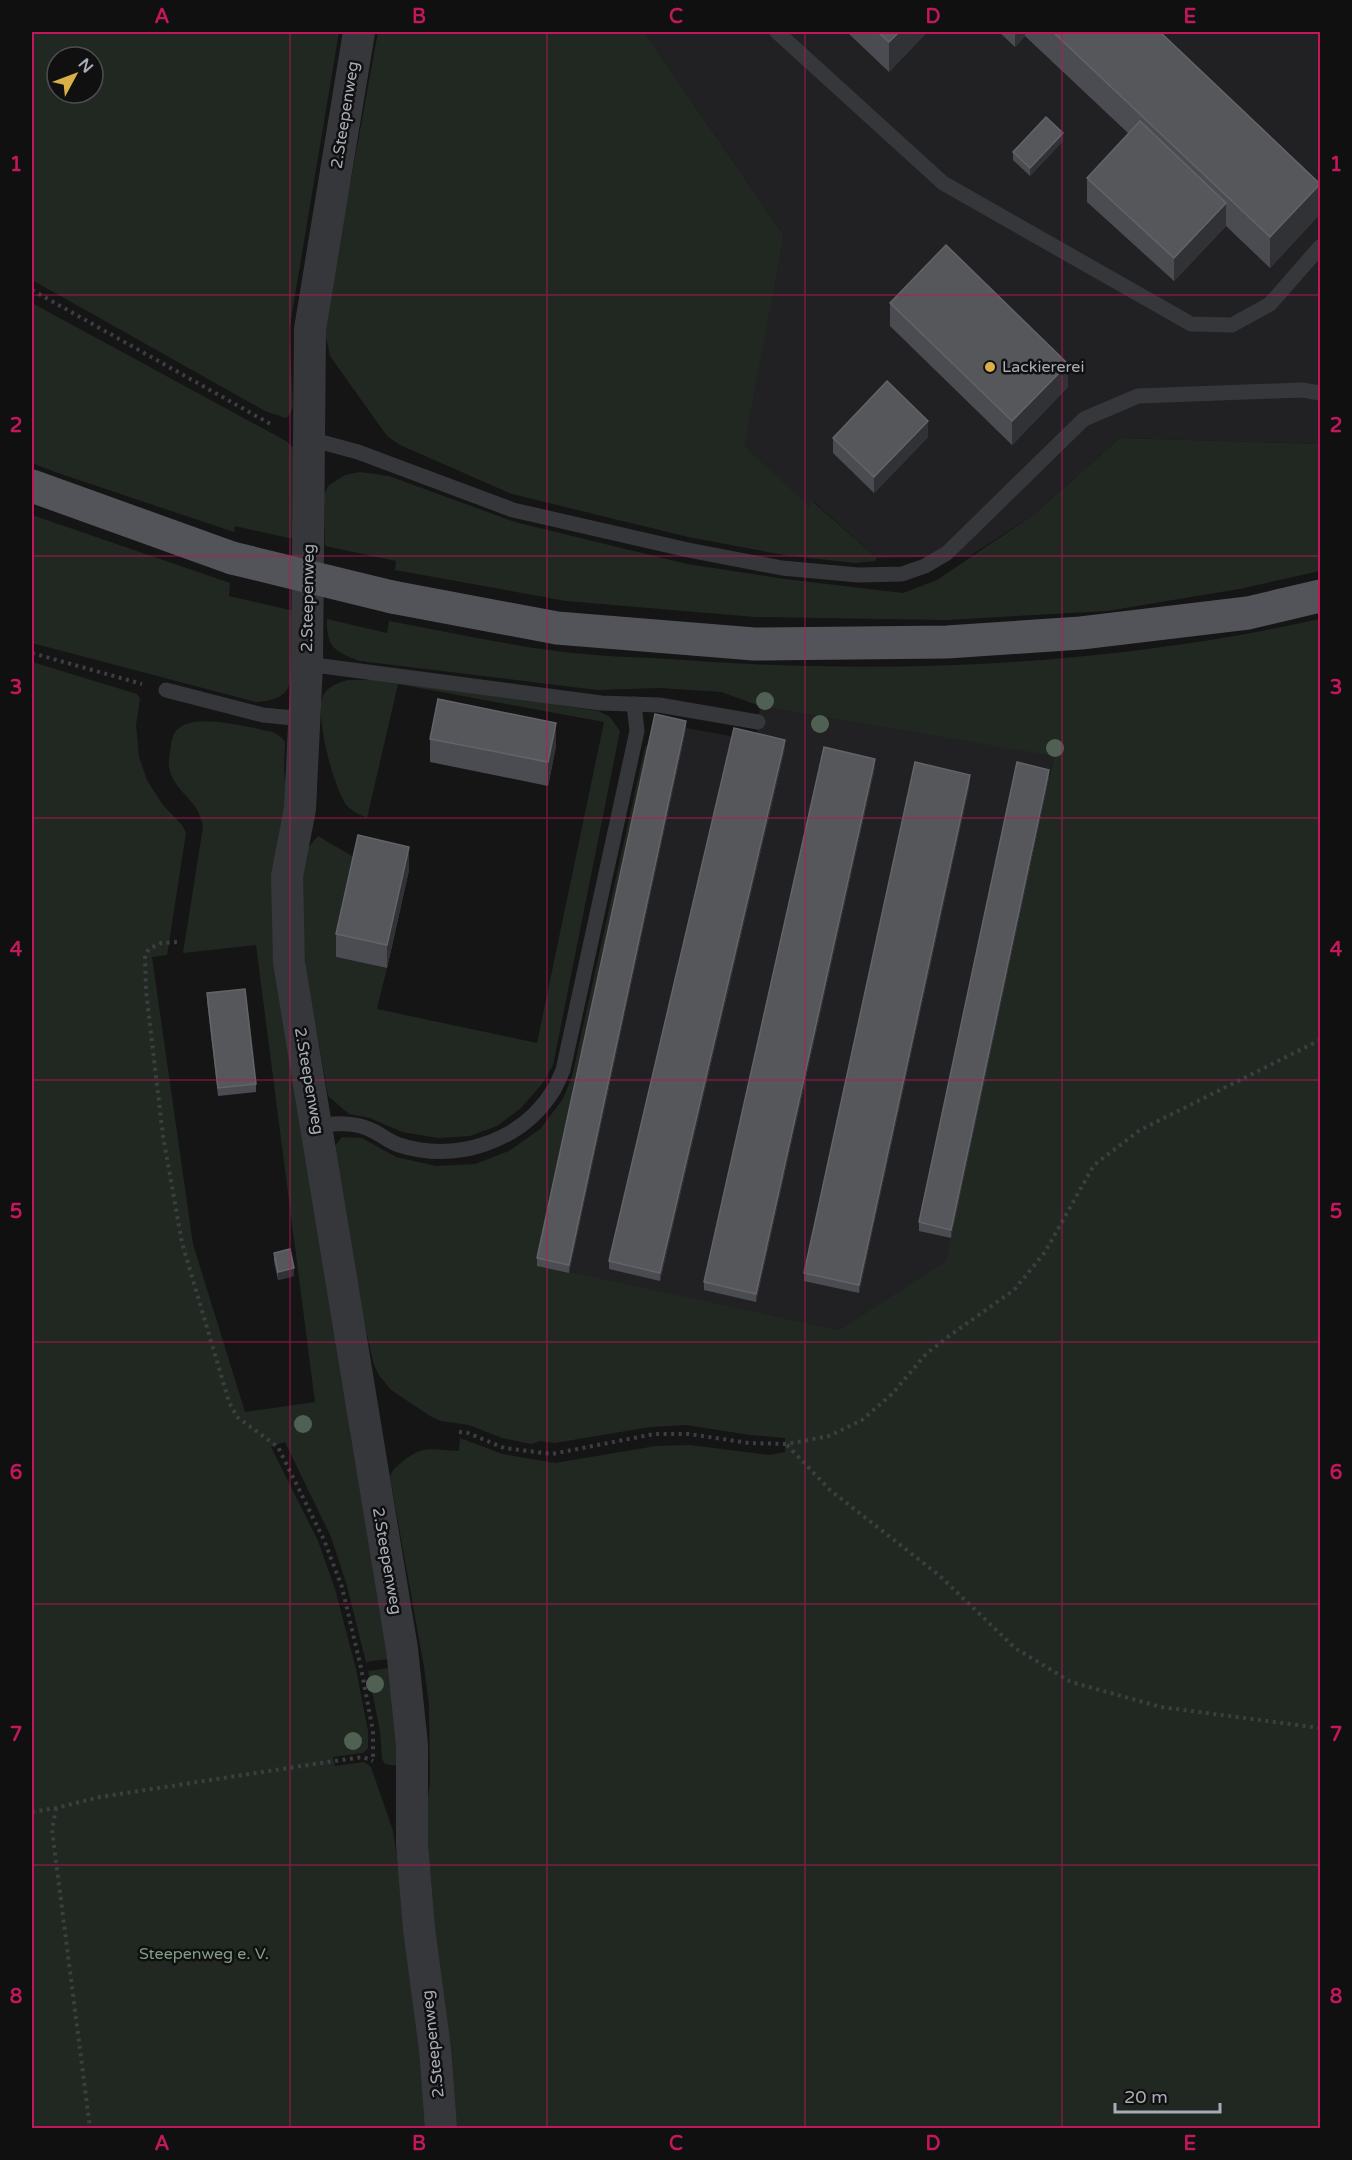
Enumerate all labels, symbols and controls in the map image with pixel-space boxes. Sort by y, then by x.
text: A [155,5,170,29]
text: B [412,5,426,29]
text: C [669,5,683,29]
text: D [925,5,941,29]
text: E [1184,5,1197,29]
north arrow [45,45,105,105]
text: N [74,54,97,77]
street label: 2.Steepenweg [327,60,363,170]
text: 1 [10,153,22,177]
text: 1 [1330,153,1342,177]
place label: Lackiererei [1002,357,1084,377]
marker: Lackiererei [983,360,997,374]
text: 2 [10,414,22,438]
text: 2 [1330,414,1342,438]
street label: 2.Steepenweg [297,544,319,652]
text: 3 [10,676,22,700]
text: 3 [1330,676,1342,700]
text: 4 [10,938,23,962]
text: 4 [1330,938,1343,962]
street label: 2.Steepenweg [290,1026,328,1136]
text: 5 [10,1200,22,1224]
text: 5 [1330,1200,1342,1224]
text: 6 [10,1461,22,1485]
text: 6 [1330,1461,1342,1485]
street label: 2.Steepenweg [368,1506,406,1616]
text: 7 [10,1723,22,1747]
text: 7 [1330,1723,1342,1747]
park label: Steepenweg e. V. [139,1944,269,1964]
text: 8 [10,1985,22,2009]
text: 8 [1330,1985,1342,2009]
street label: 2.Steepenweg [417,1989,449,2099]
scale bar [1115,2076,1220,2114]
text: 20 m [1124,2086,1168,2108]
text: A [155,2132,170,2156]
text: B [412,2132,426,2156]
text: C [669,2132,683,2156]
text: D [925,2132,941,2156]
text: E [1184,2132,1197,2156]

